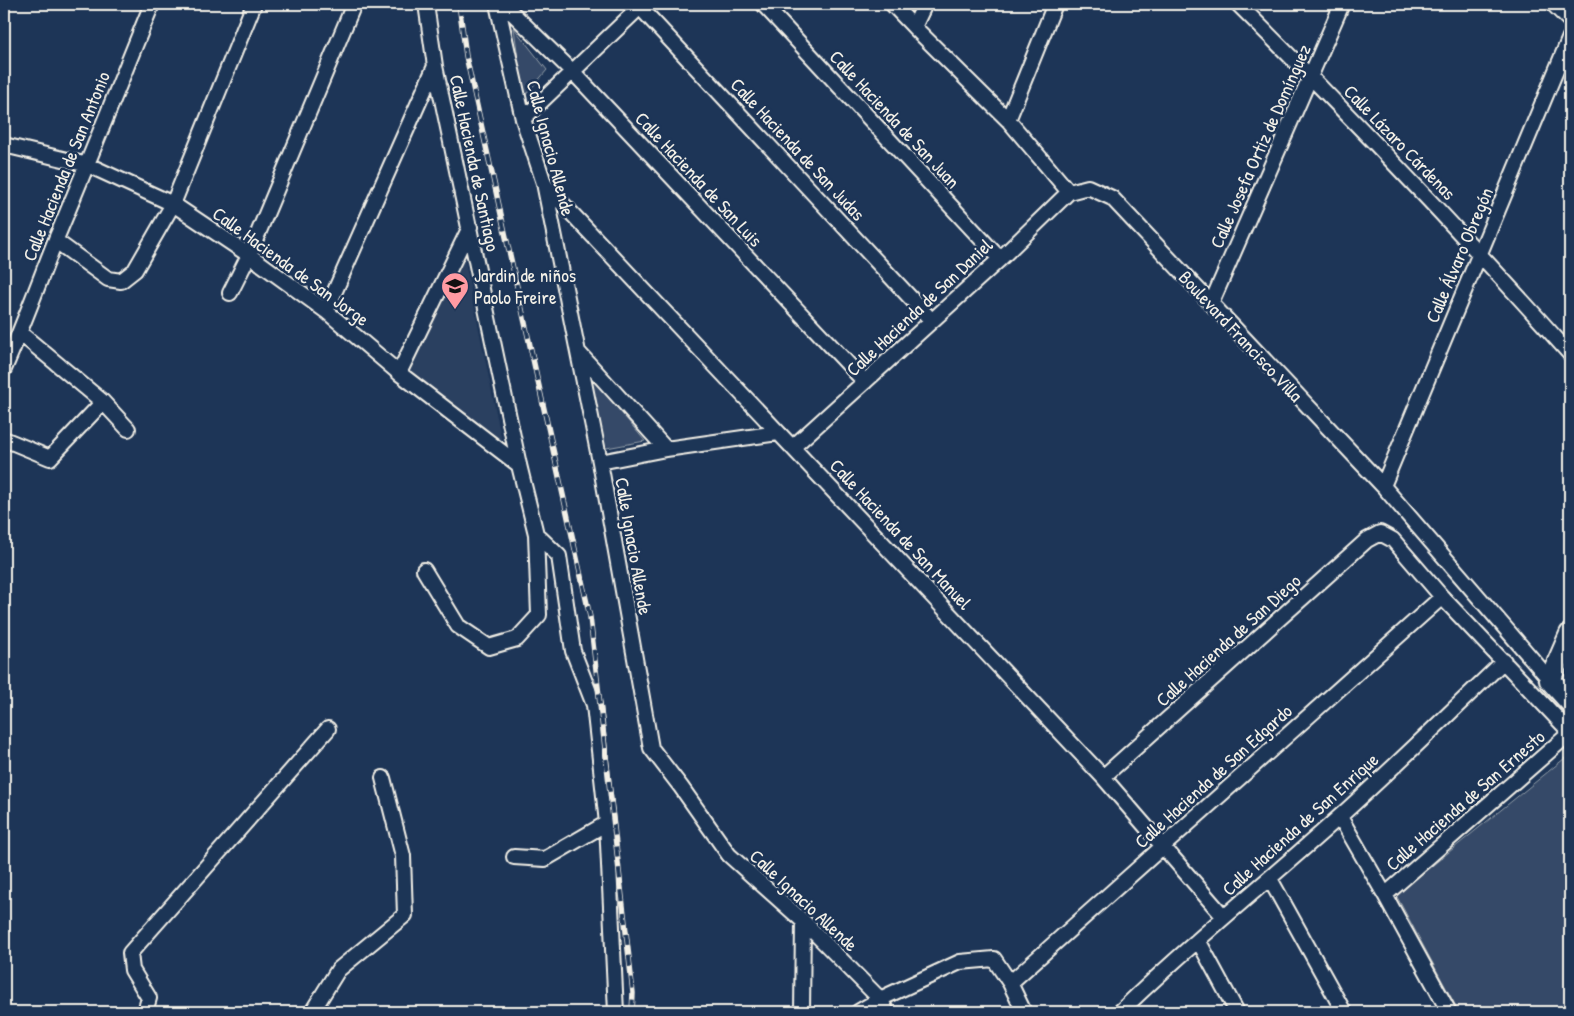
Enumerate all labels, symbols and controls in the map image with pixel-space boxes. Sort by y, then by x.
street label: Calle Josefa Ortiz de Domínguez [1203,40,1317,252]
street label: Calle Hacienda de San Juan [824,44,966,194]
street label: Calle Hacienda de San Antonio [16,67,116,265]
street label: Calle Hacienda de Santiago [444,72,506,254]
street label: Calle Hacienda de San Judas [725,72,871,226]
street label: Calle Ignacio Allende [520,77,582,219]
street label: Calle Lázaro Cárdenas [1338,79,1462,205]
street label: Calle Hacienda de San Luis [629,106,769,252]
street label: Calle Álvaro Obregón [1419,183,1499,327]
street label: Calle Hacienda de San Jorge [207,200,375,332]
street label: Calle Hacienda de San Daniel [840,231,999,382]
place label: Jardin de niños Paolo Freire [474,262,576,310]
street label: Boulevard Francisco Villa [1173,265,1309,408]
school or university icon: Jardin de niños Paolo Freire [440,271,470,310]
street label: Calle Hacienda de San Manuel [824,453,978,616]
street label: Calle Ignacio Allende [609,475,659,617]
street label: Calle Hacienda de San Diego [1150,568,1306,712]
street label: Calle Hacienda de San Edgardo [1129,698,1298,854]
street label: Calle Hacienda de San Ernesto [1380,723,1550,876]
street label: Calle Hacienda de San Enrique [1216,746,1384,901]
street label: Calle Ignacio Allende [744,843,864,957]

